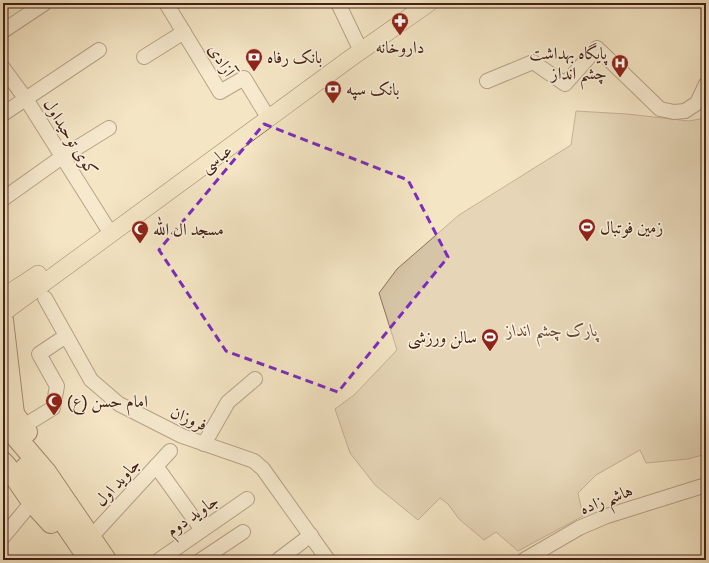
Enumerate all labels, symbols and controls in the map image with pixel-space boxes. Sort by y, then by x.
pharmacy icon: داروخانه [390,11,410,36]
place label: داروخانه [376,37,424,59]
street label: آزادی [203,40,241,83]
place label: پایگاه بهداشت چشم انداز [529,42,608,90]
bank icon: بانک رفاه [244,47,264,72]
place label: بانک رفاه [267,47,322,69]
hospital icon: پایگاه بهداشت چشم انداز [610,53,630,78]
bank icon: بانک سپه [323,79,343,104]
place label: بانک سپه [346,79,400,101]
street label: کوی توحیداول [38,95,102,180]
street label: عباسى [196,140,238,179]
place label: مسجد ال الله [153,216,224,241]
sports icon: زمین فوتبال [577,217,597,242]
place label: زمین فوتبال [600,217,663,239]
mosque icon: مسجد ال الله [130,219,150,244]
park label: پارک چشم انداز [505,320,600,347]
place label: سالن ورزشی [408,327,477,350]
sports icon: سالن ورزشی [480,327,500,352]
mosque icon: امام حسن (ع) [44,391,64,416]
place label: امام حسن (ع) [67,391,148,416]
street label: فروزان [167,401,210,436]
street label: جاوید اول [90,454,145,512]
street label: هاشم زاده [577,480,638,525]
street label: جاوید دوم [162,490,225,544]

